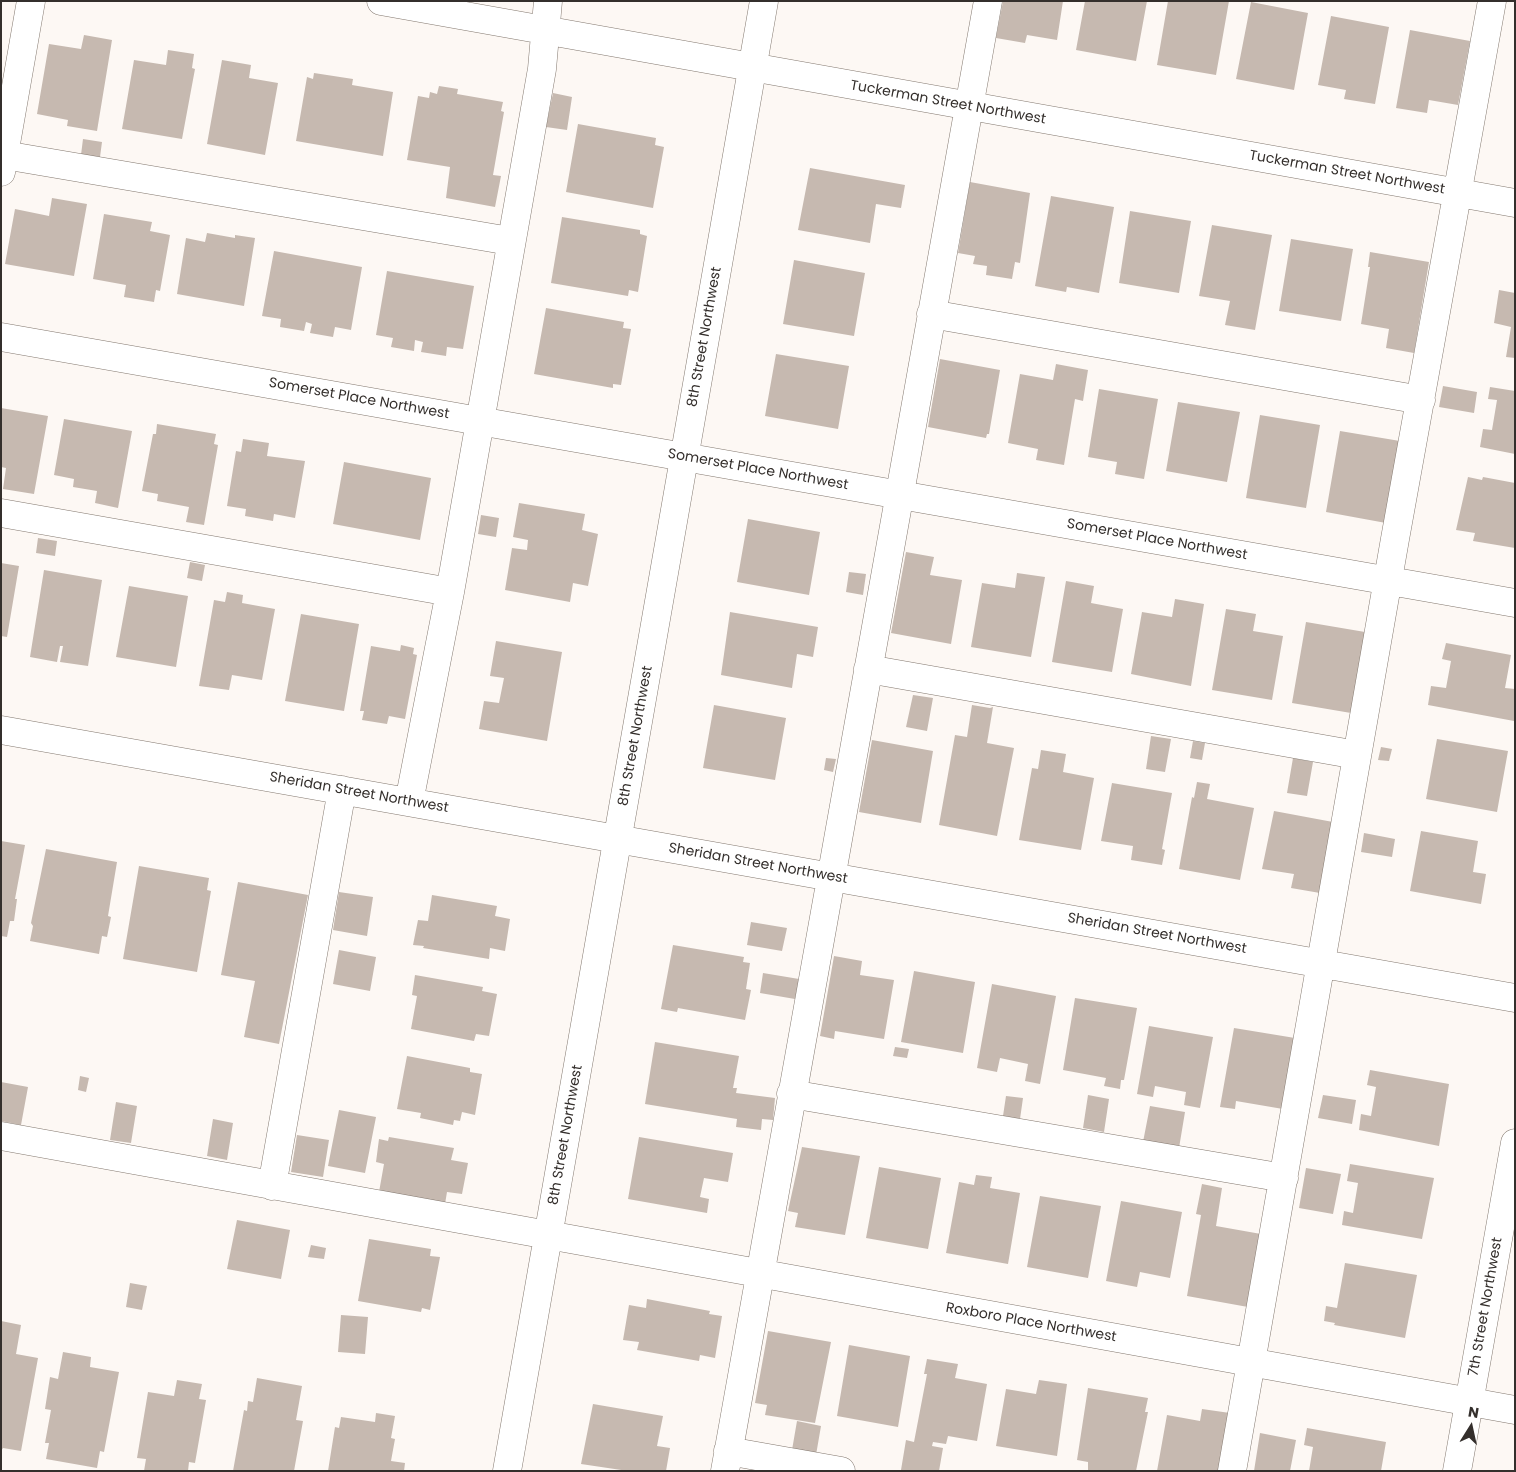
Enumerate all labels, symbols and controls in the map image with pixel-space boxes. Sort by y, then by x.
street label: Tuckerman Street Northwest [849,78,1047,128]
street label: Tuckerman Street Northwest [1248,148,1446,198]
street label: 8th Street Northwest [684,266,726,408]
street label: Somerset Place Northwest [267,375,451,423]
street label: Somerset Place Northwest [666,446,850,494]
street label: Somerset Place Northwest [1065,516,1249,564]
street label: 8th Street Northwest [615,665,657,807]
street label: Sheridan Street Northwest [268,769,450,817]
street label: Sheridan Street Northwest [667,840,849,888]
street label: Sheridan Street Northwest [1066,910,1248,958]
street label: 8th Street Northwest [545,1064,587,1206]
street label: 7th Street Northwest [1466,1236,1506,1378]
street label: Roxboro Place Northwest [944,1300,1118,1346]
text: N [1467,1401,1481,1423]
north arrow [1446,1402,1496,1452]

